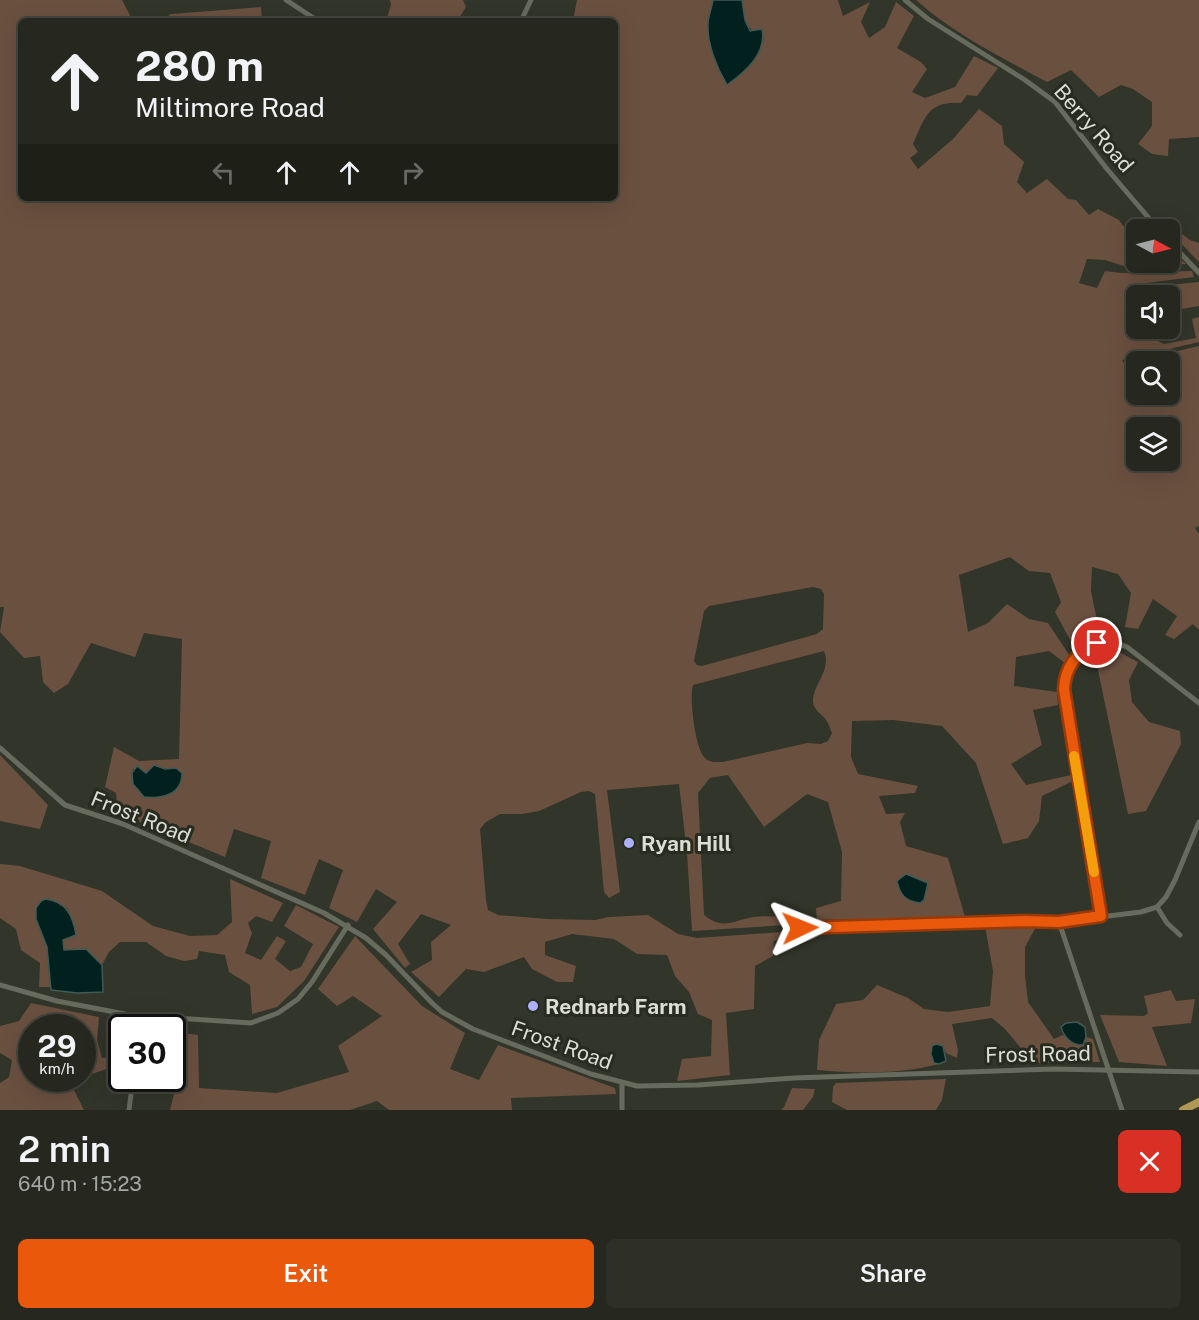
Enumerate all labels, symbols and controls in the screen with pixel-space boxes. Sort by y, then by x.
text: 280 m [135,41,264,90]
icon: ahead [36,42,114,120]
street label: Berry Road [1049,79,1139,177]
text: Miltimore Road [135,91,325,123]
icon: left [207,156,240,189]
icon: ahead [270,156,303,189]
icon: ahead [333,156,366,189]
icon: right [396,156,429,189]
north arrow [1126,219,1180,273]
map controls [1126,219,1180,471]
button: sound [1126,285,1180,339]
button: search [1126,351,1180,405]
button: layers [1126,417,1180,471]
pin [1071,617,1122,668]
icon: arrive [1080,626,1113,659]
street label: Frost Road [87,786,195,848]
place label: Ryan Hill [641,831,732,856]
marker: Ryan Hill [622,836,636,850]
position arrow [768,896,832,960]
place label: Rednarb Farm [545,994,687,1019]
marker: Rednarb Farm [526,999,540,1013]
speed limit sign: 30 [108,1014,186,1092]
street label: Frost Road [508,1015,616,1075]
text: 29 [38,1028,76,1064]
street label: Frost Road [985,1041,1091,1067]
text: km/h [39,1060,75,1077]
text: 2 min [18,1128,111,1170]
button: close [1118,1130,1181,1193]
text: 640 m · 15:23 [18,1172,142,1196]
button: Exit [18,1239,594,1308]
button: Share [606,1239,1181,1308]

